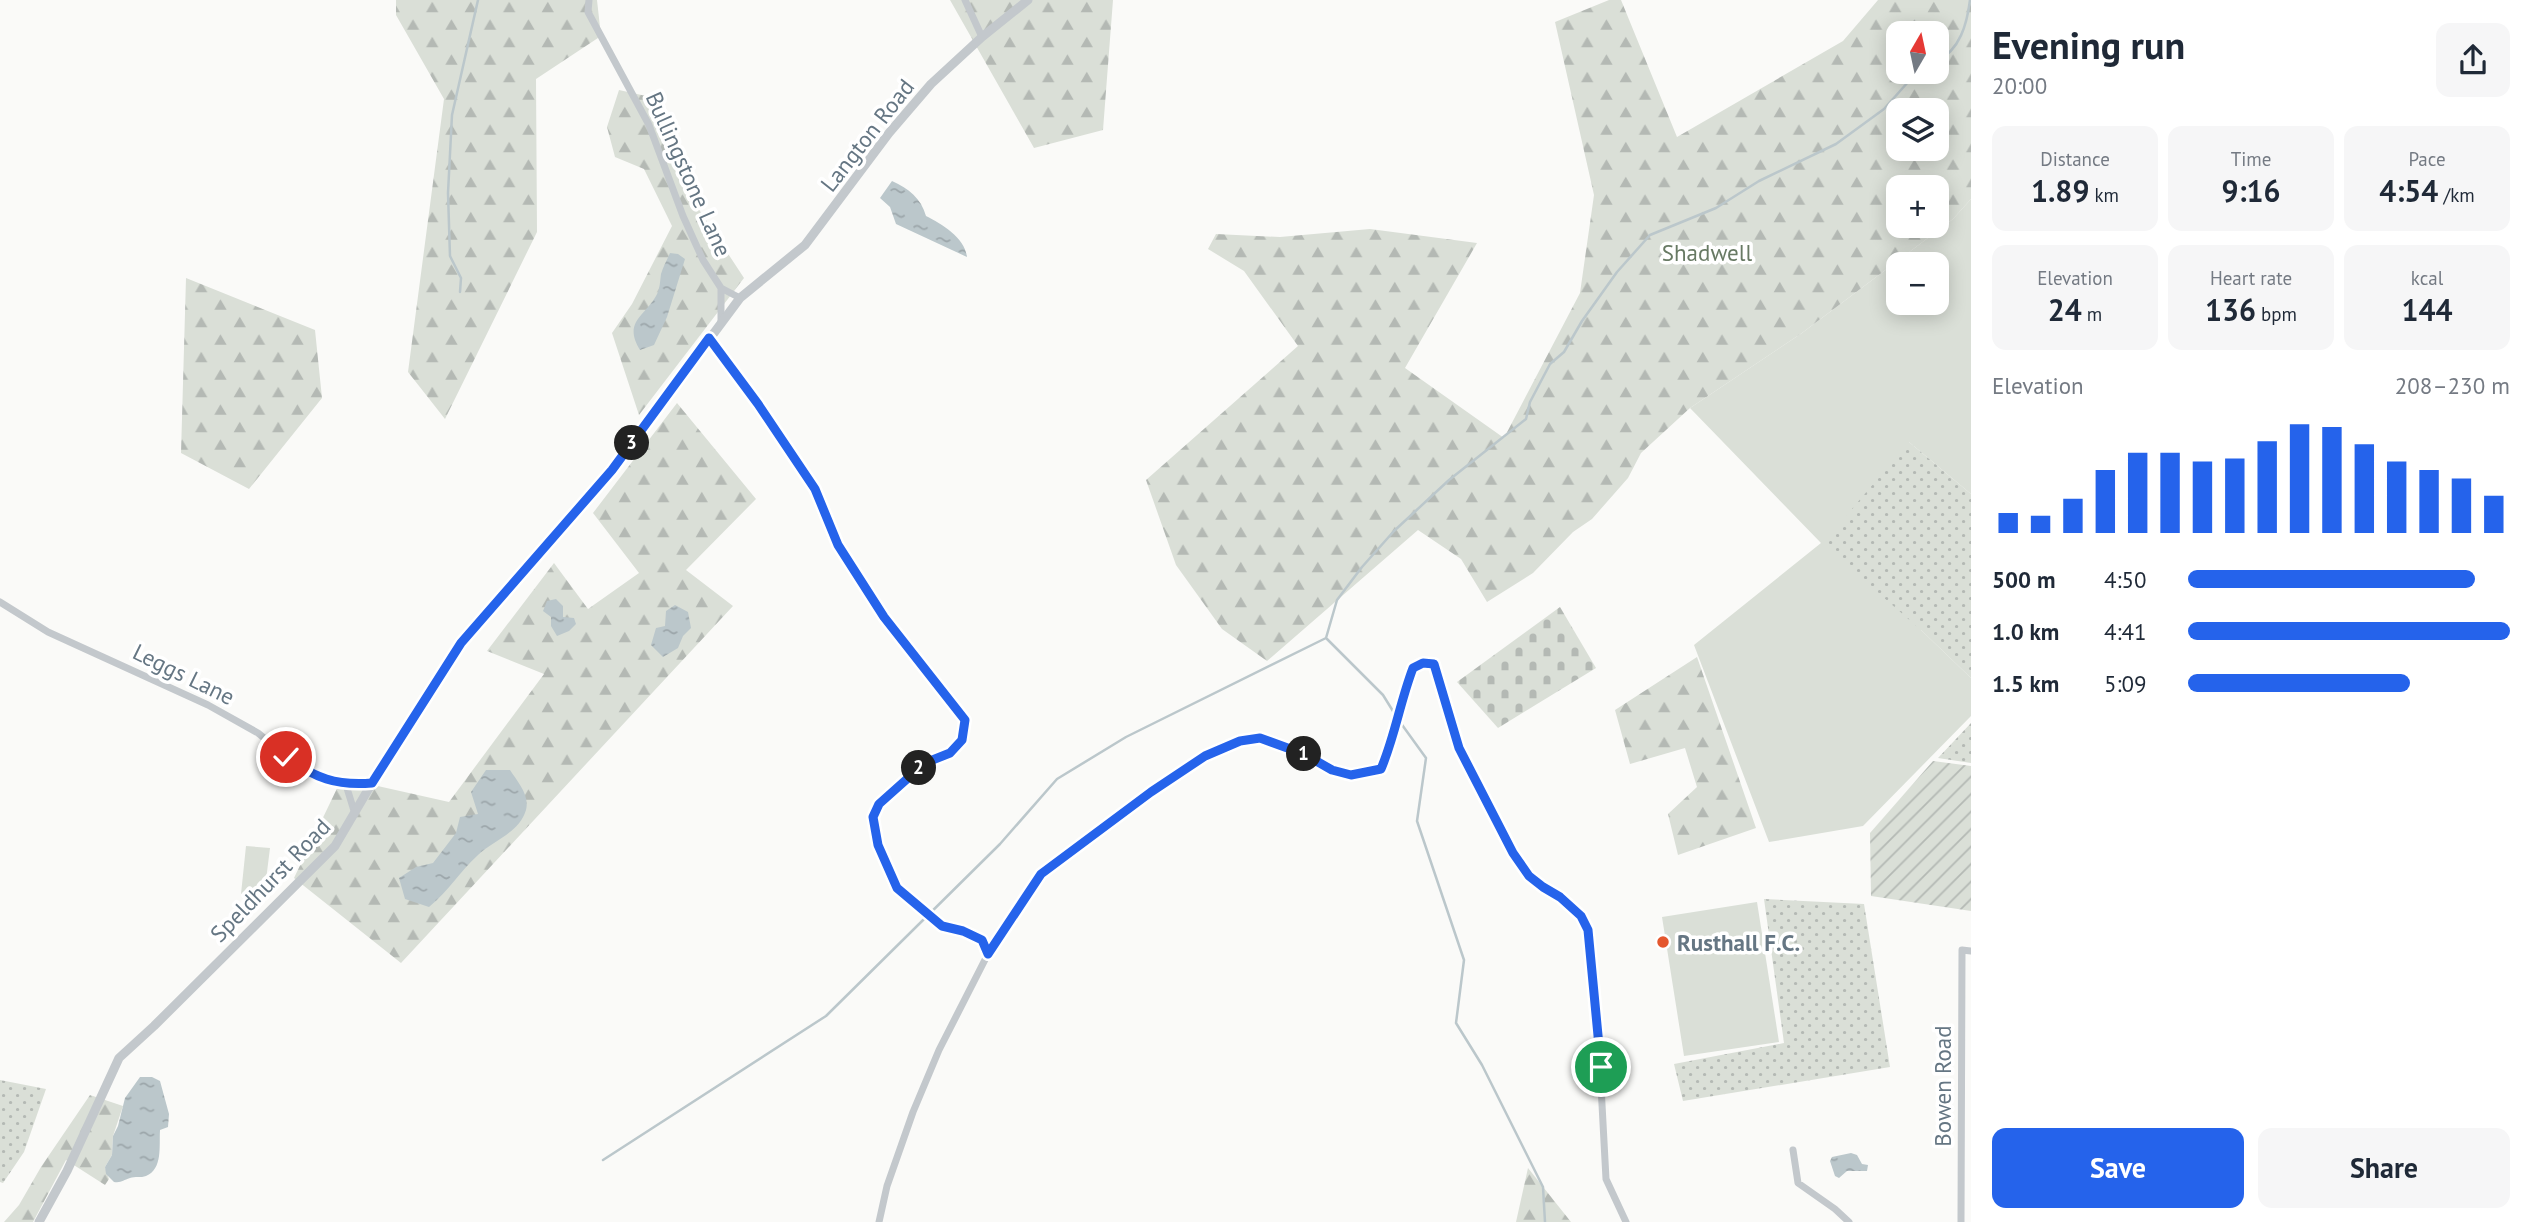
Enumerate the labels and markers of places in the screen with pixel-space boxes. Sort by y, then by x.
pin: 3 [614,426,650,460]
pin [256,727,316,787]
pin: 1 [1286,736,1322,772]
pin: 2 [902,750,936,786]
place label: Rusthall F.C. [1677,928,1800,957]
marker: Rusthall F.C. [1655,934,1671,950]
pin [1571,1037,1631,1097]

